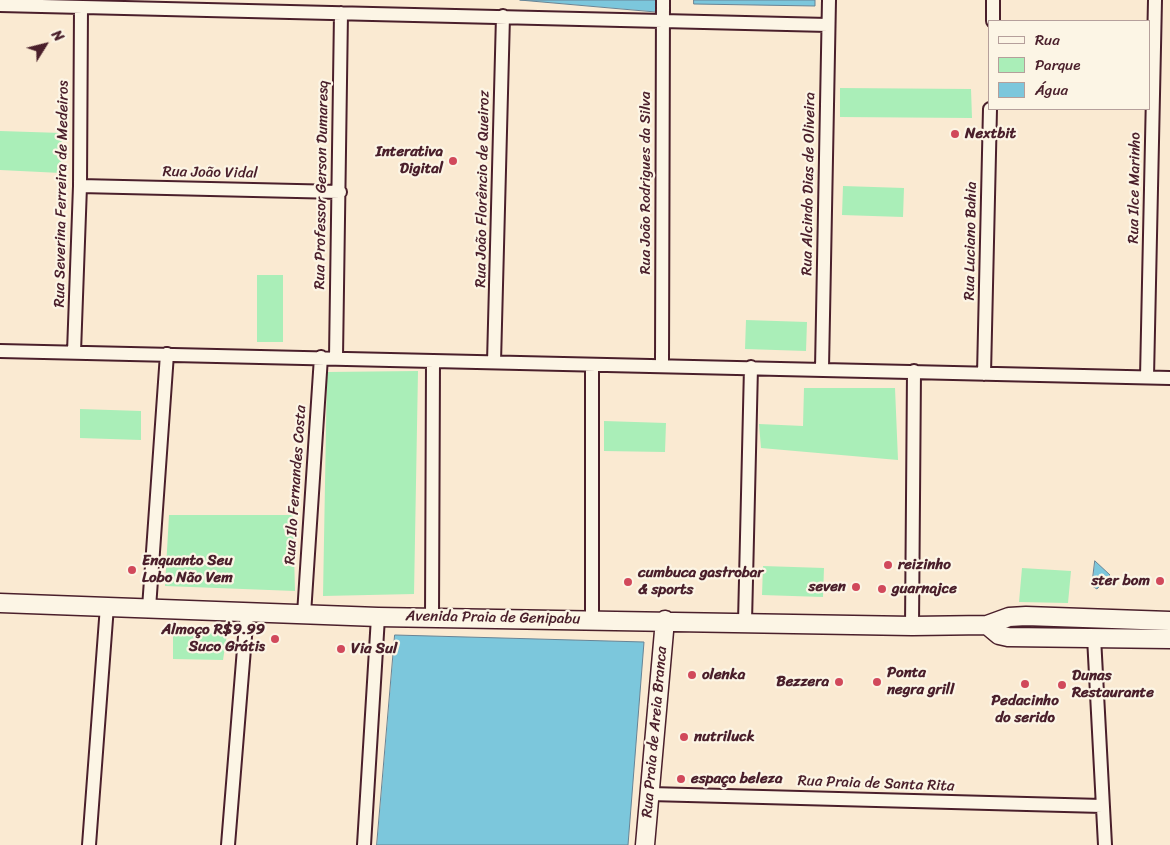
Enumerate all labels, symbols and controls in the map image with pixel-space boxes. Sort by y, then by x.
north arrow [20,20,70,70]
legend [988,20,1150,110]
text: N [45,25,70,47]
text: Rua [1035,27,1060,53]
text: Parque [1035,52,1080,78]
text: Água [1035,77,1068,103]
street label: Rua Severina Ferreira de Medeiros [51,80,73,308]
street label: Rua Professor Gerson Dumaresq [311,80,333,290]
street label: Rua João Florêncio de Queiroz [472,90,494,288]
street label: Rua João Rodrigues da Silva [637,92,655,274]
street label: Rua Alcindo Dias de Oliveira [798,92,820,276]
place label: Nextbit [965,125,1016,143]
marker: Nextbit [949,128,961,140]
street label: Rua Ilce Marinho [1125,132,1145,244]
place label: Interativa Digital [376,143,443,178]
marker: Interativa Digital [447,155,459,167]
street label: Rua João Vidal [162,163,258,183]
street label: Rua Luciano Bahia [961,181,981,301]
street label: Rua Ilo Fernandes Costa [281,405,311,565]
place label: Enquanto Seu Lobo Não Vem [142,552,233,587]
place label: reizinho [898,556,951,574]
marker: reizinho [882,559,894,571]
marker: Enquanto Seu Lobo Não Vem [126,564,138,576]
place label: cumbuca gastrobar & sports [638,564,764,599]
place label: ster bom [1091,572,1150,590]
marker: ster bom [1154,575,1166,587]
marker: cumbuca gastrobar & sports [622,576,634,588]
place label: seven [809,578,846,596]
place label: guarnajce [892,580,957,598]
marker: seven [850,581,862,593]
marker: guarnajce [876,583,888,595]
street label: Avenida Praia de Genipabu [405,607,581,629]
place label: Almoço R$9.99 Suco Grátis [161,621,265,656]
marker: Almoço R$9.99 Suco Grátis [269,633,281,645]
place label: Via Sul [351,640,397,658]
marker: Via Sul [335,643,347,655]
street label: Rua Praia de Areia Branca [639,646,671,818]
place label: Ponta negra grill [887,664,954,699]
place label: olenka [702,666,745,684]
place label: Dunas Restaurante [1072,667,1154,702]
marker: olenka [686,669,698,681]
place label: Bezzera [776,673,829,691]
marker: Bezzera [833,676,845,688]
marker: Ponta negra grill [871,676,883,688]
marker: Pedacinho do serido [1019,678,1031,690]
marker: Dunas Restaurante [1056,679,1068,691]
place label: Pedacinho do serido [991,692,1059,727]
place label: nutriluck [694,728,755,746]
marker: nutriluck [678,731,690,743]
place label: espaço beleza [691,770,782,788]
street label: Rua Praia de Santa Rita [797,772,955,796]
marker: espaço beleza [675,773,687,785]

